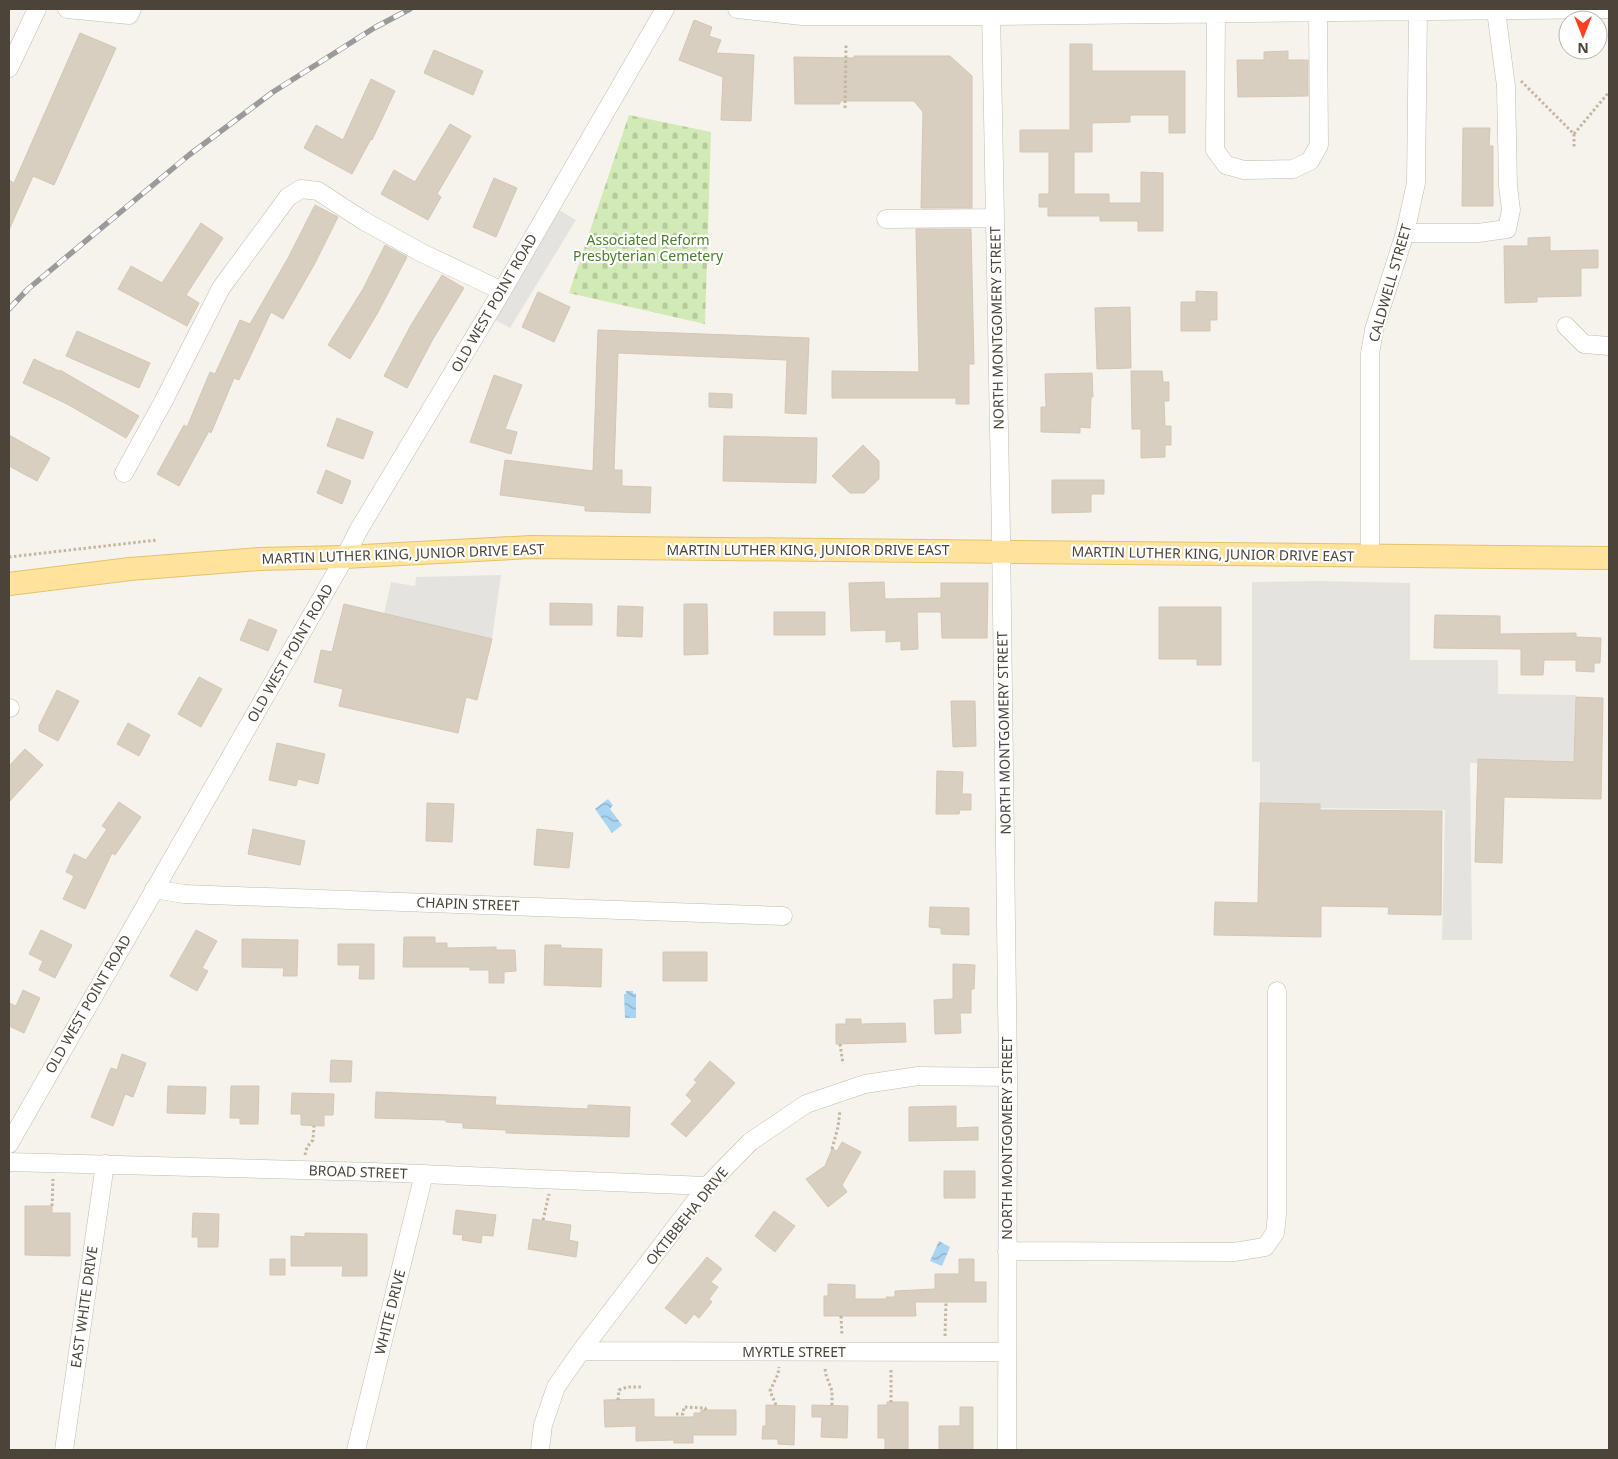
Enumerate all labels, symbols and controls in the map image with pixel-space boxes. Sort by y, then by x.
north arrow [1558,10,1608,60]
text: N [1577,39,1589,58]
street label: CALDWELL STREET [1364,221,1416,344]
street label: NORTH MONTGOMERY STREET [985,226,1008,430]
street label: OLD WEST POINT ROAD [446,230,541,375]
park label: Associated Reform Presbyterian Cemetery [573,230,724,265]
street label: MARTIN LUTHER KING, JUNIOR DRIVE EAST [261,539,545,568]
street label: MARTIN LUTHER KING, JUNIOR DRIVE EAST [667,540,950,559]
street label: MARTIN LUTHER KING, JUNIOR DRIVE EAST [1071,542,1355,565]
street label: OLD WEST POINT ROAD [242,580,337,725]
street label: NORTH MONTGOMERY STREET [992,631,1015,835]
street label: CHAPIN STREET [416,892,520,915]
street label: OLD WEST POINT ROAD [40,931,135,1076]
street label: NORTH MONTGOMERY STREET [997,1036,1016,1240]
street label: BROAD STREET [308,1160,408,1183]
street label: OKTIBBEHA DRIVE [641,1163,732,1269]
street label: EAST WHITE DRIVE [66,1245,101,1369]
street label: WHITE DRIVE [370,1267,409,1356]
street label: MYRTLE STREET [742,1342,846,1361]

